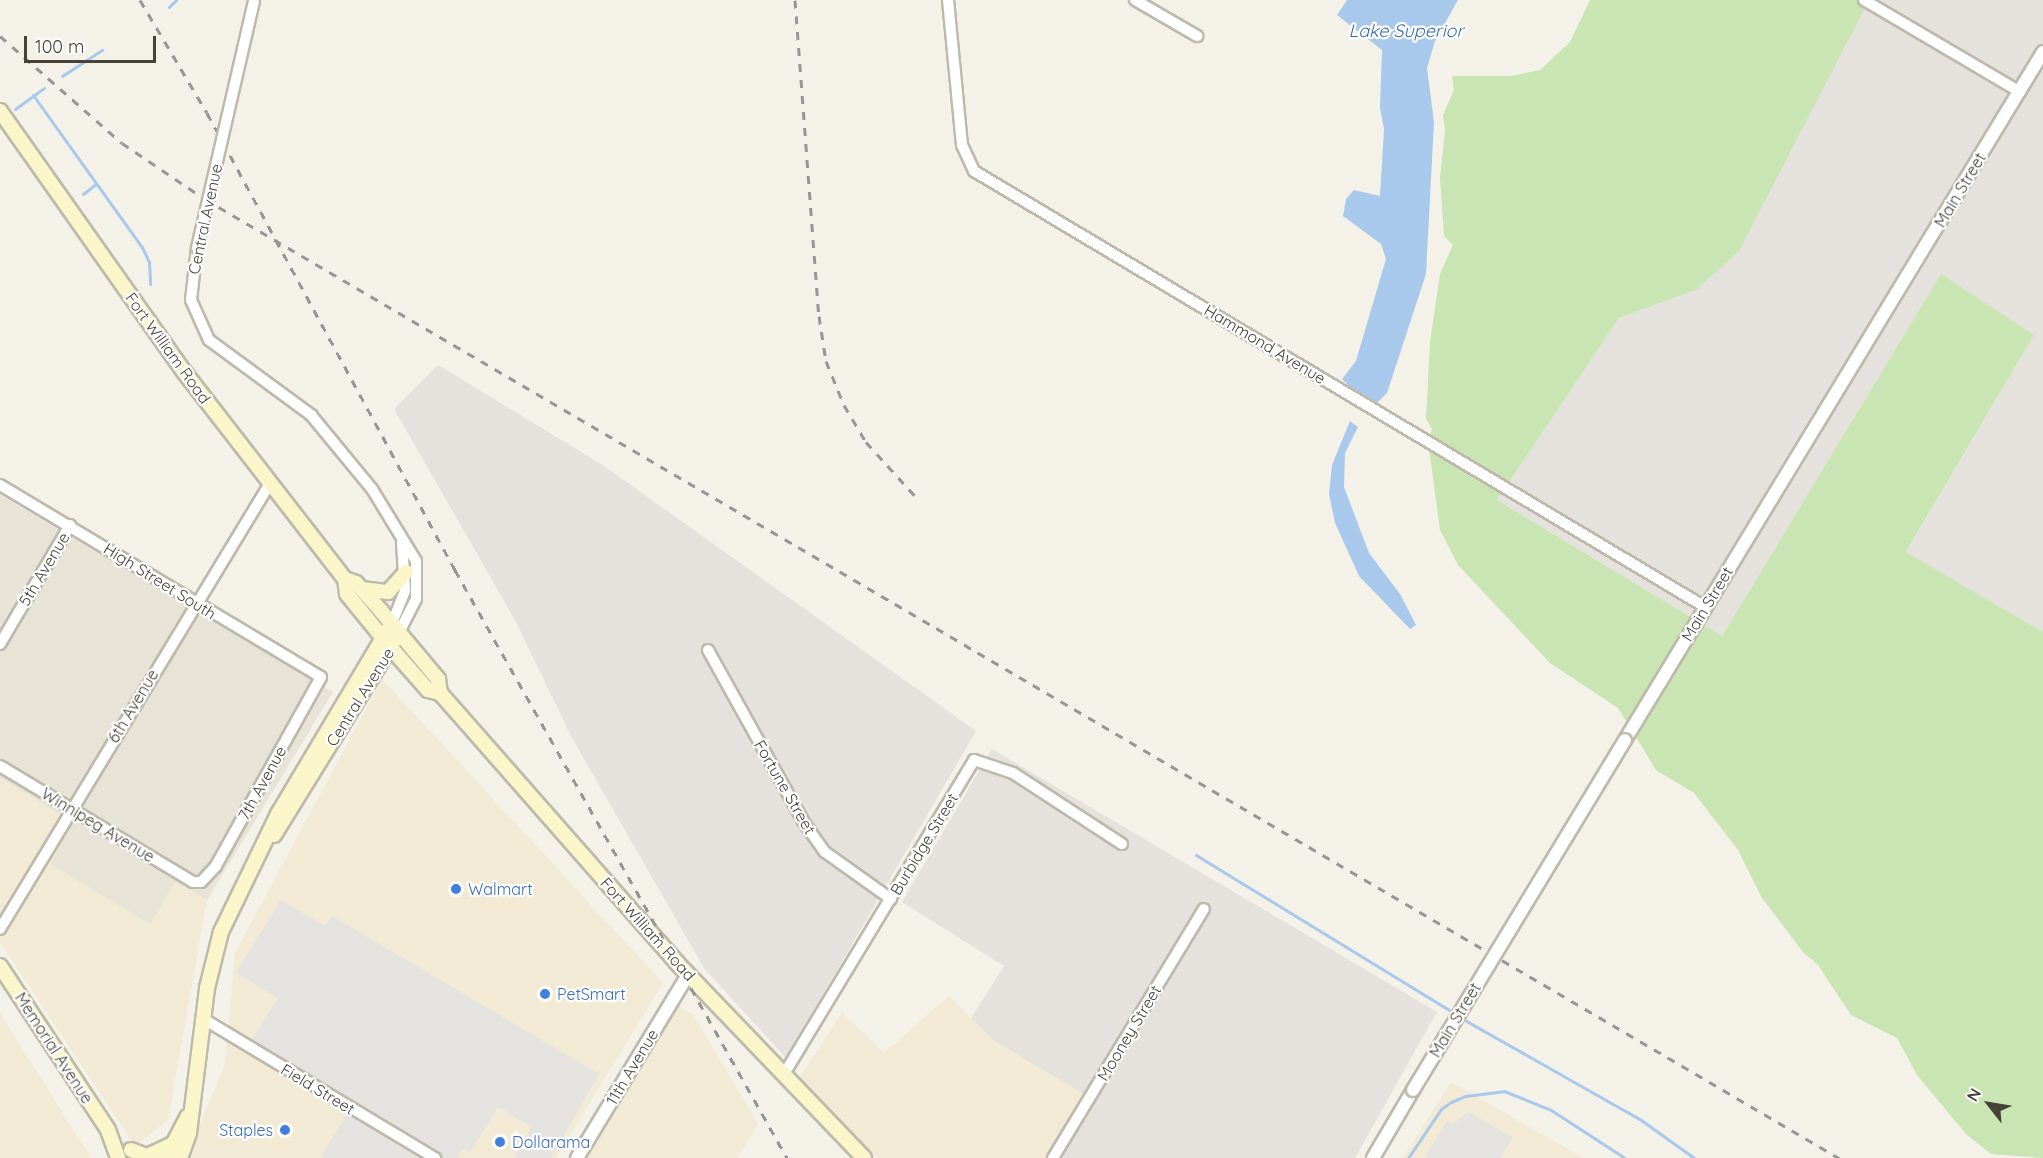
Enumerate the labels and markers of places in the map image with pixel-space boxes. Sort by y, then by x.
place label: Walmart [468,879,533,899]
marker: Walmart [449,882,463,896]
place label: PetSmart [557,984,626,1004]
marker: PetSmart [538,987,552,1001]
place label: Staples [219,1120,273,1140]
marker: Staples [278,1123,292,1137]
place label: Dollarama [512,1132,590,1152]
marker: Dollarama [493,1135,507,1149]

